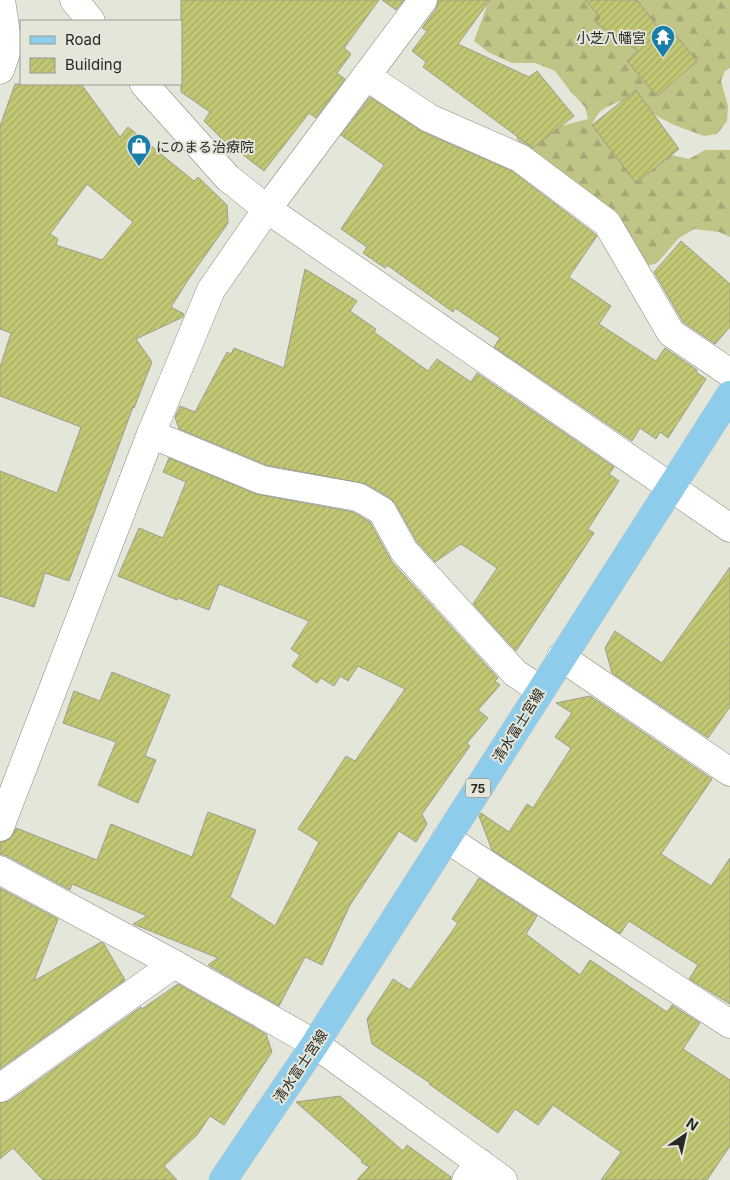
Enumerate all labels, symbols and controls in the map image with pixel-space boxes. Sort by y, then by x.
legend [20,20,182,85]
temple icon: 小芝八幡宮 [650,24,676,58]
place label: 小芝八幡宮 [576,29,646,46]
text: Road [65,30,101,49]
text: Building [65,55,122,74]
shop icon: にのまる治療院 [126,133,152,167]
place label: にのまる治療院 [156,138,254,155]
street label: 清水富士宮線 [489,685,547,765]
road number: 75 [466,778,490,798]
street label: 清水富士宮線 [269,1026,331,1106]
north arrow [660,1110,710,1160]
text: N [683,1114,702,1134]

